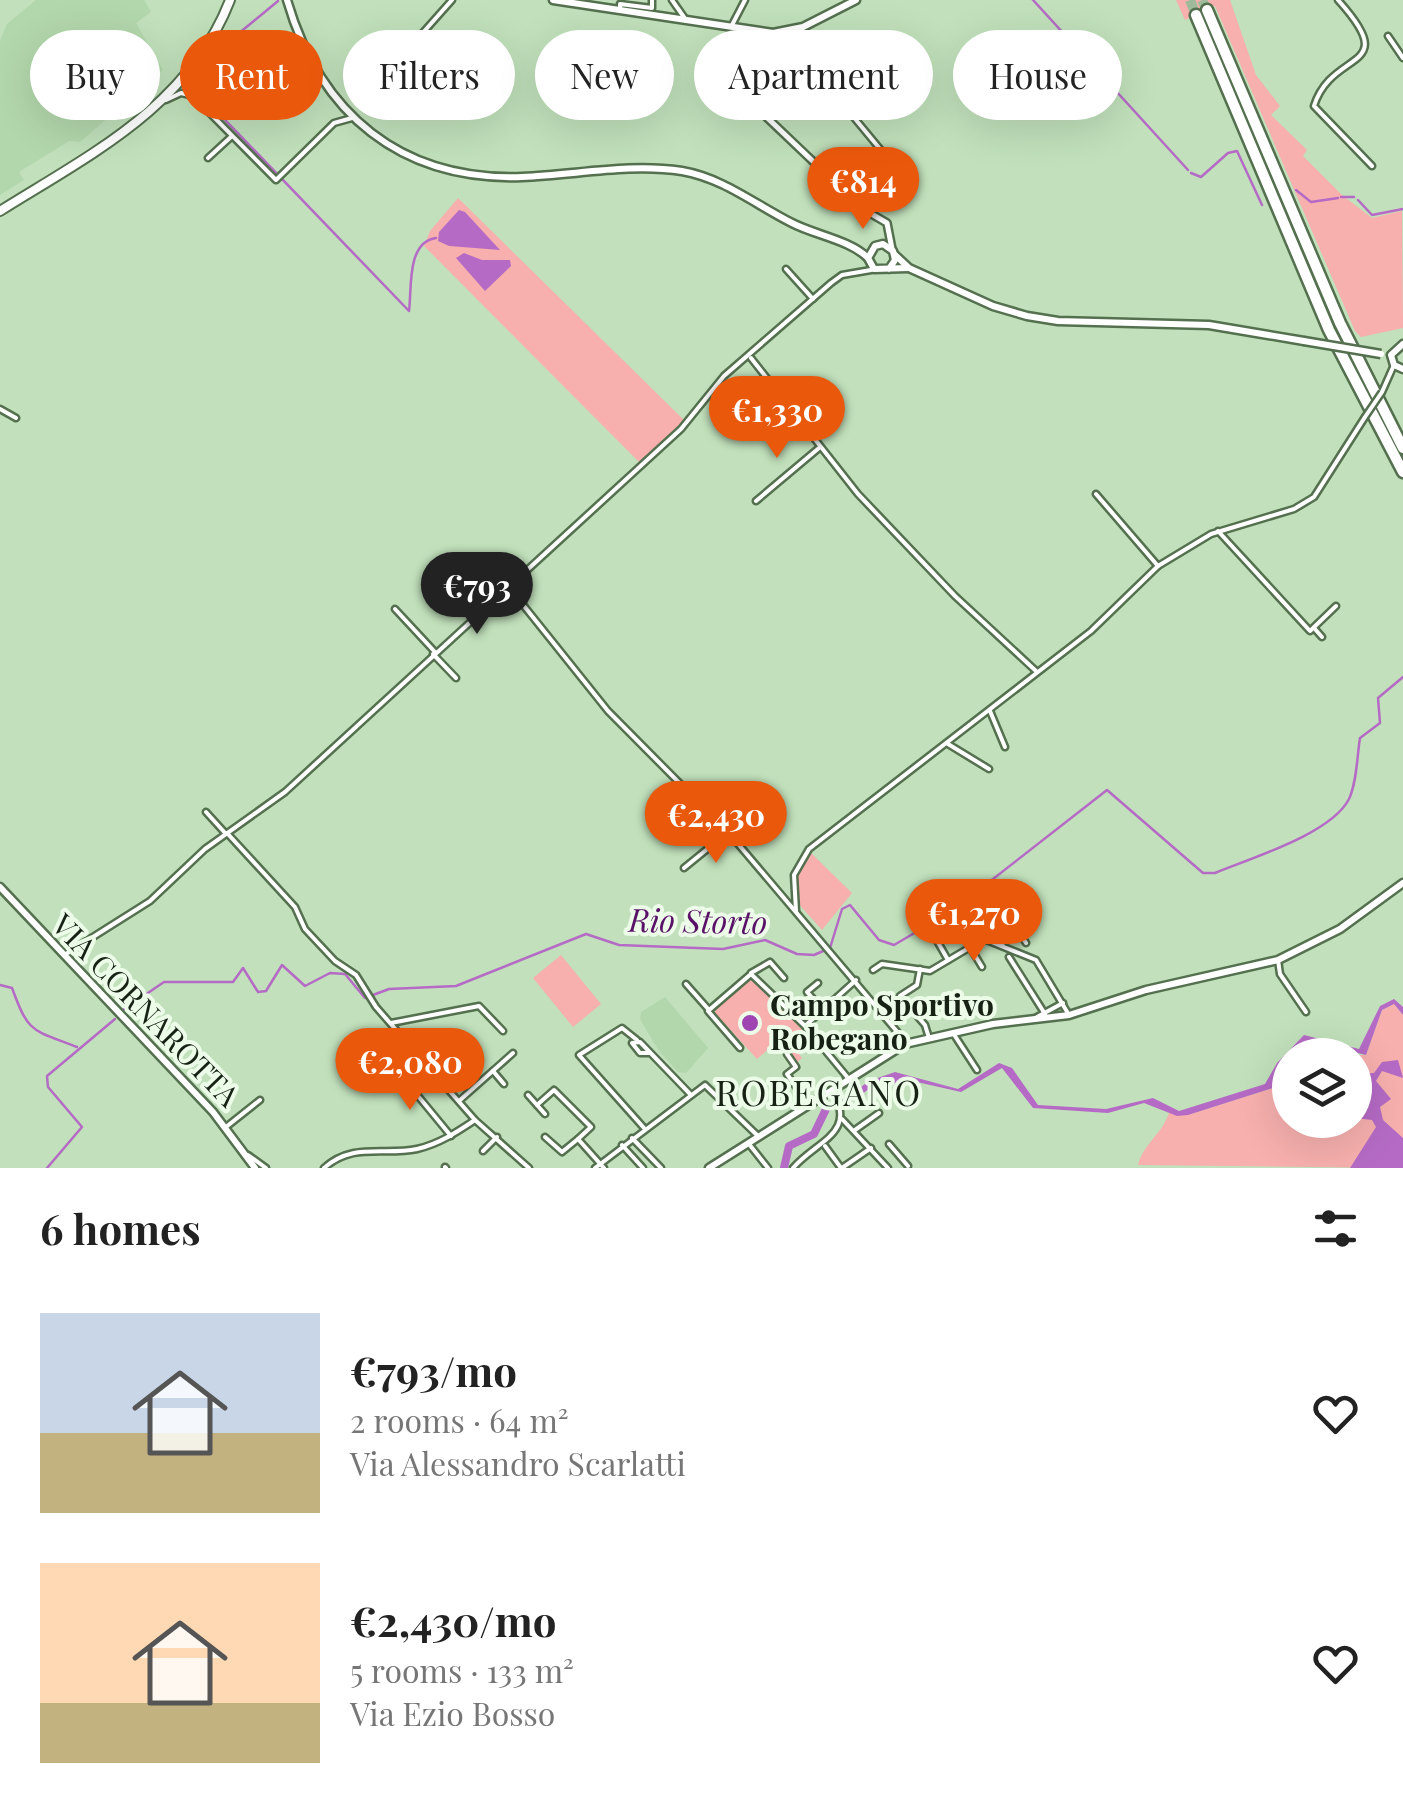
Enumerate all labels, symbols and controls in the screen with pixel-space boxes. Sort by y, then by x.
chip: Buy [30,30,160,120]
chip: Rent [180,30,323,120]
chip: Filters [343,30,515,120]
chip: New [535,30,674,120]
chip: Apartment [694,30,933,120]
chip: House [953,30,1122,120]
pin: €814 [804,147,922,232]
text: €814 [829,158,897,201]
pin: €1,330 [696,376,858,461]
text: €1,330 [731,387,823,430]
pin: €793 [418,552,536,637]
text: €793 [443,563,511,606]
pin: €2,430 [635,781,797,866]
text: €2,430 [667,792,765,835]
pin: €1,270 [893,879,1055,964]
text: €1,270 [927,890,1021,933]
water label: Rio Storto [626,897,768,942]
street label: VIA CORNAROTTA [43,904,250,1115]
place label: Campo Sportivo Robegano [770,984,994,1058]
marker: Campo Sportivo Robegano [739,1012,761,1034]
pin: €2,080 [329,1028,491,1113]
map controls [1272,1038,1372,1138]
button: layers [1272,1038,1372,1138]
text: €2,080 [357,1039,463,1082]
district label: ROBEGANO [715,1068,923,1115]
text: 6 homes [40,1200,201,1256]
icon: filters [1308,1201,1363,1256]
text: €793/mo [350,1342,517,1398]
icon: home [120,1353,240,1473]
icon: heart [1308,1386,1363,1441]
text: 2 rooms · 64 m² [350,1398,569,1441]
text: Via Alessandro Scarlatti [350,1441,686,1484]
text: €2,430/mo [350,1592,556,1648]
icon: home [120,1603,240,1723]
icon: heart [1308,1636,1363,1691]
text: 5 rooms · 133 m² [350,1648,574,1691]
text: Via Ezio Bosso [350,1691,555,1734]

